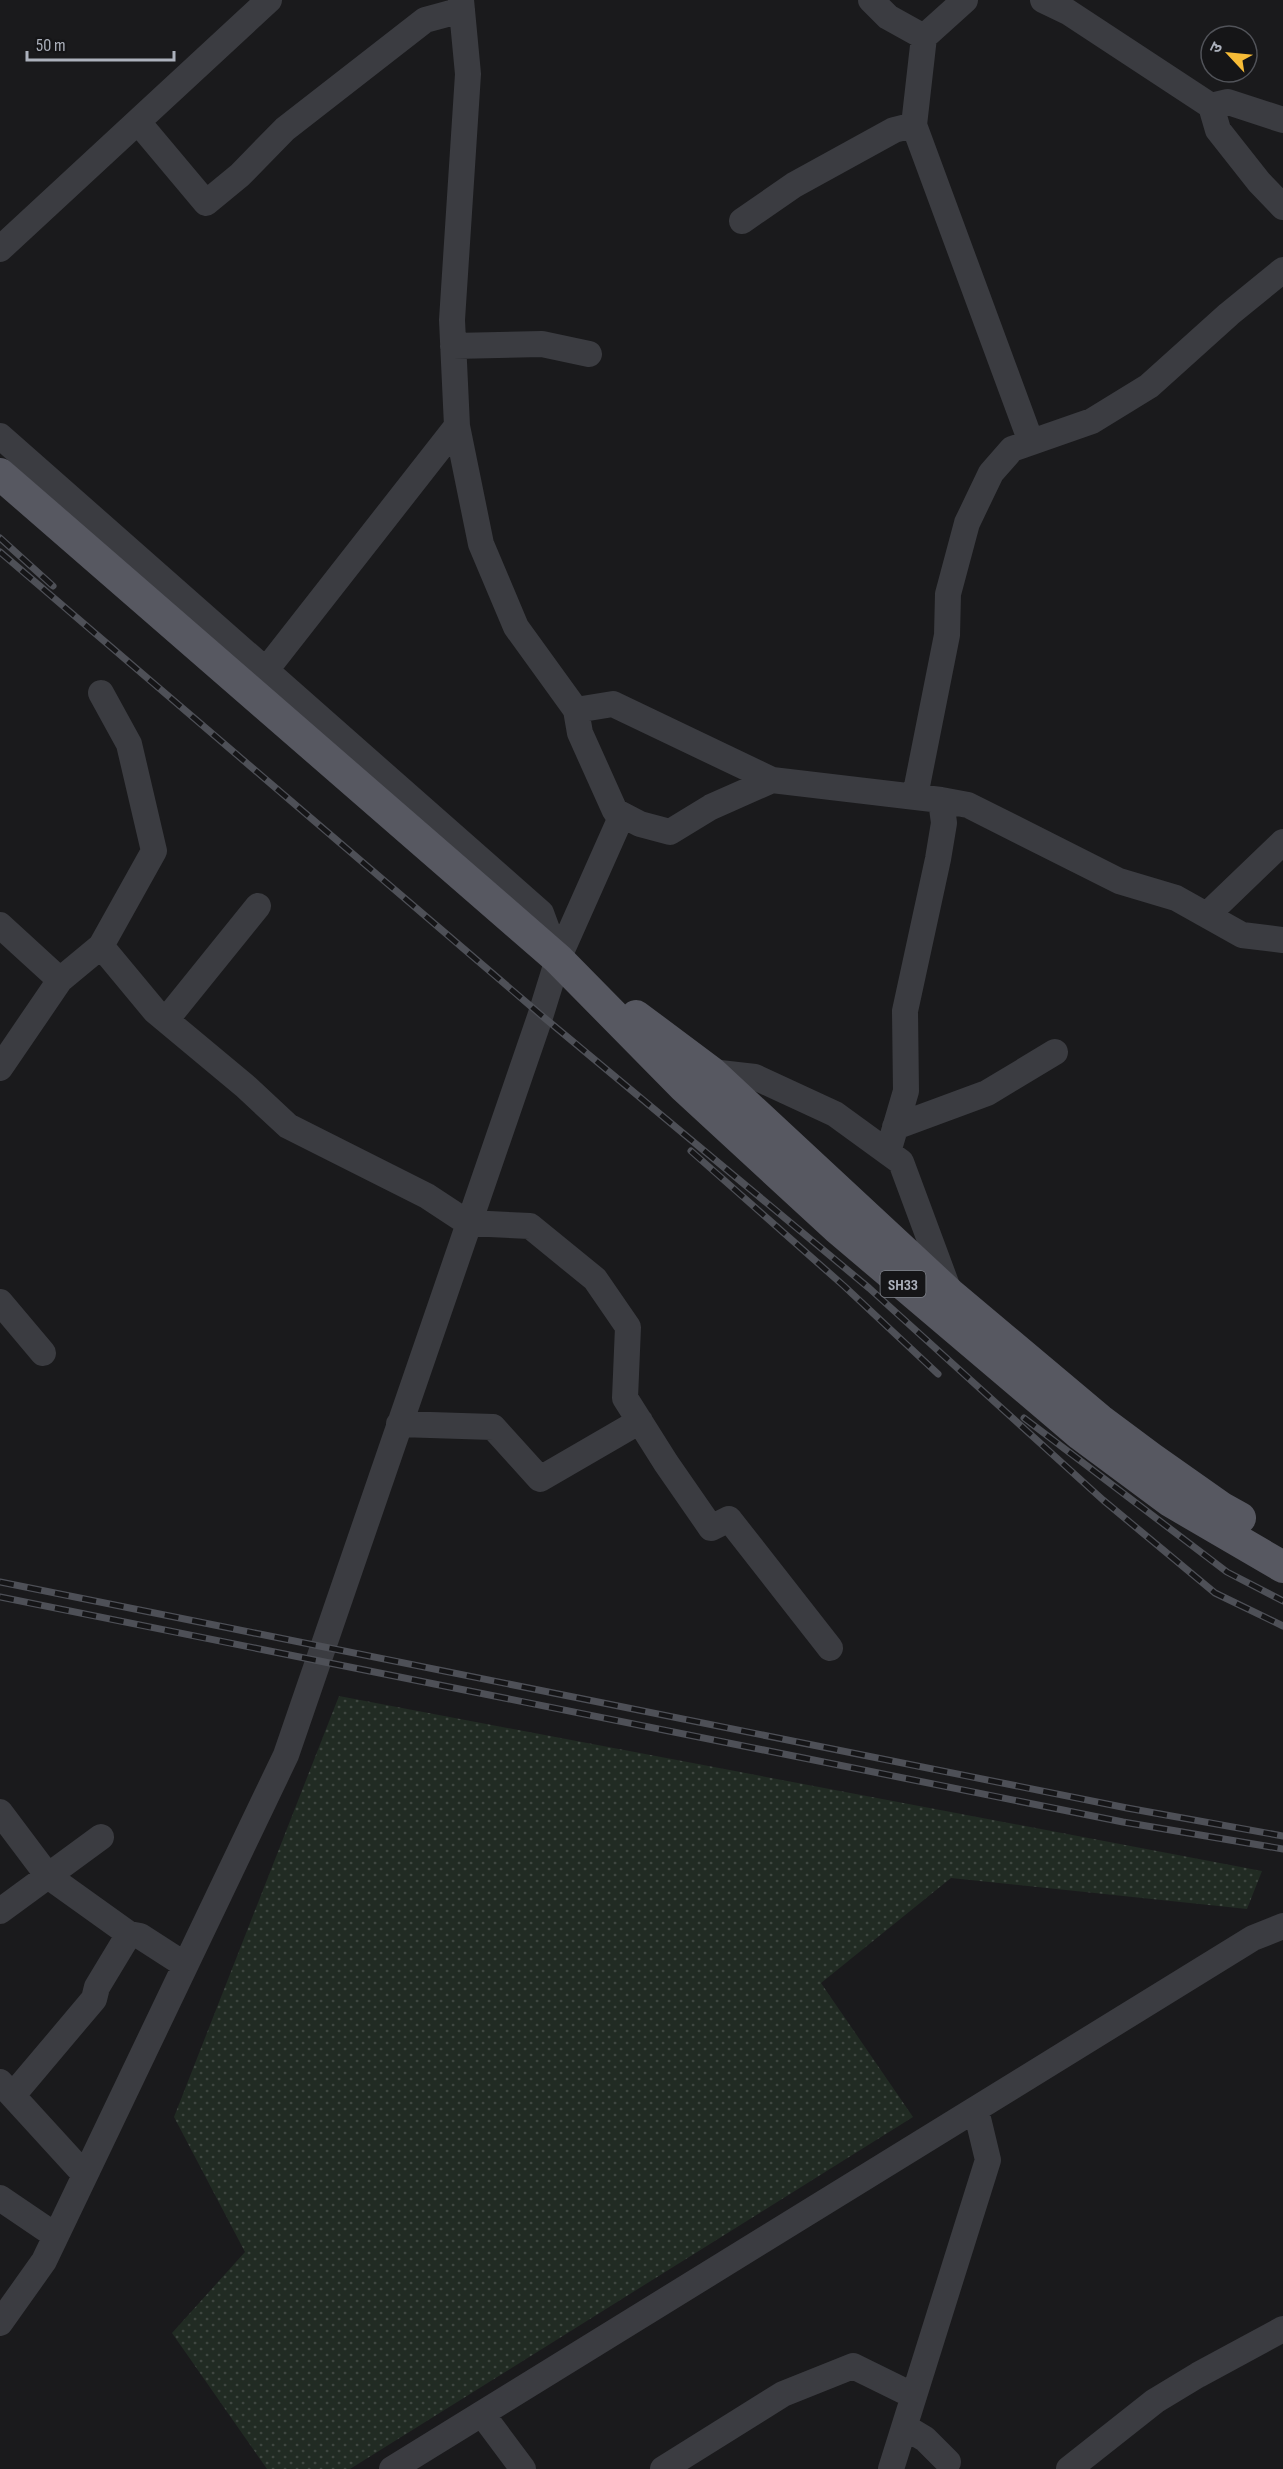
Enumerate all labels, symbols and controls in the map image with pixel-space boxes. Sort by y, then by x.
scale bar [27,24,174,62]
north arrow [1199,24,1259,84]
text: 50 m [36,35,66,56]
text: उ [1206,39,1228,56]
road number: SH33 [880,1271,926,1297]

